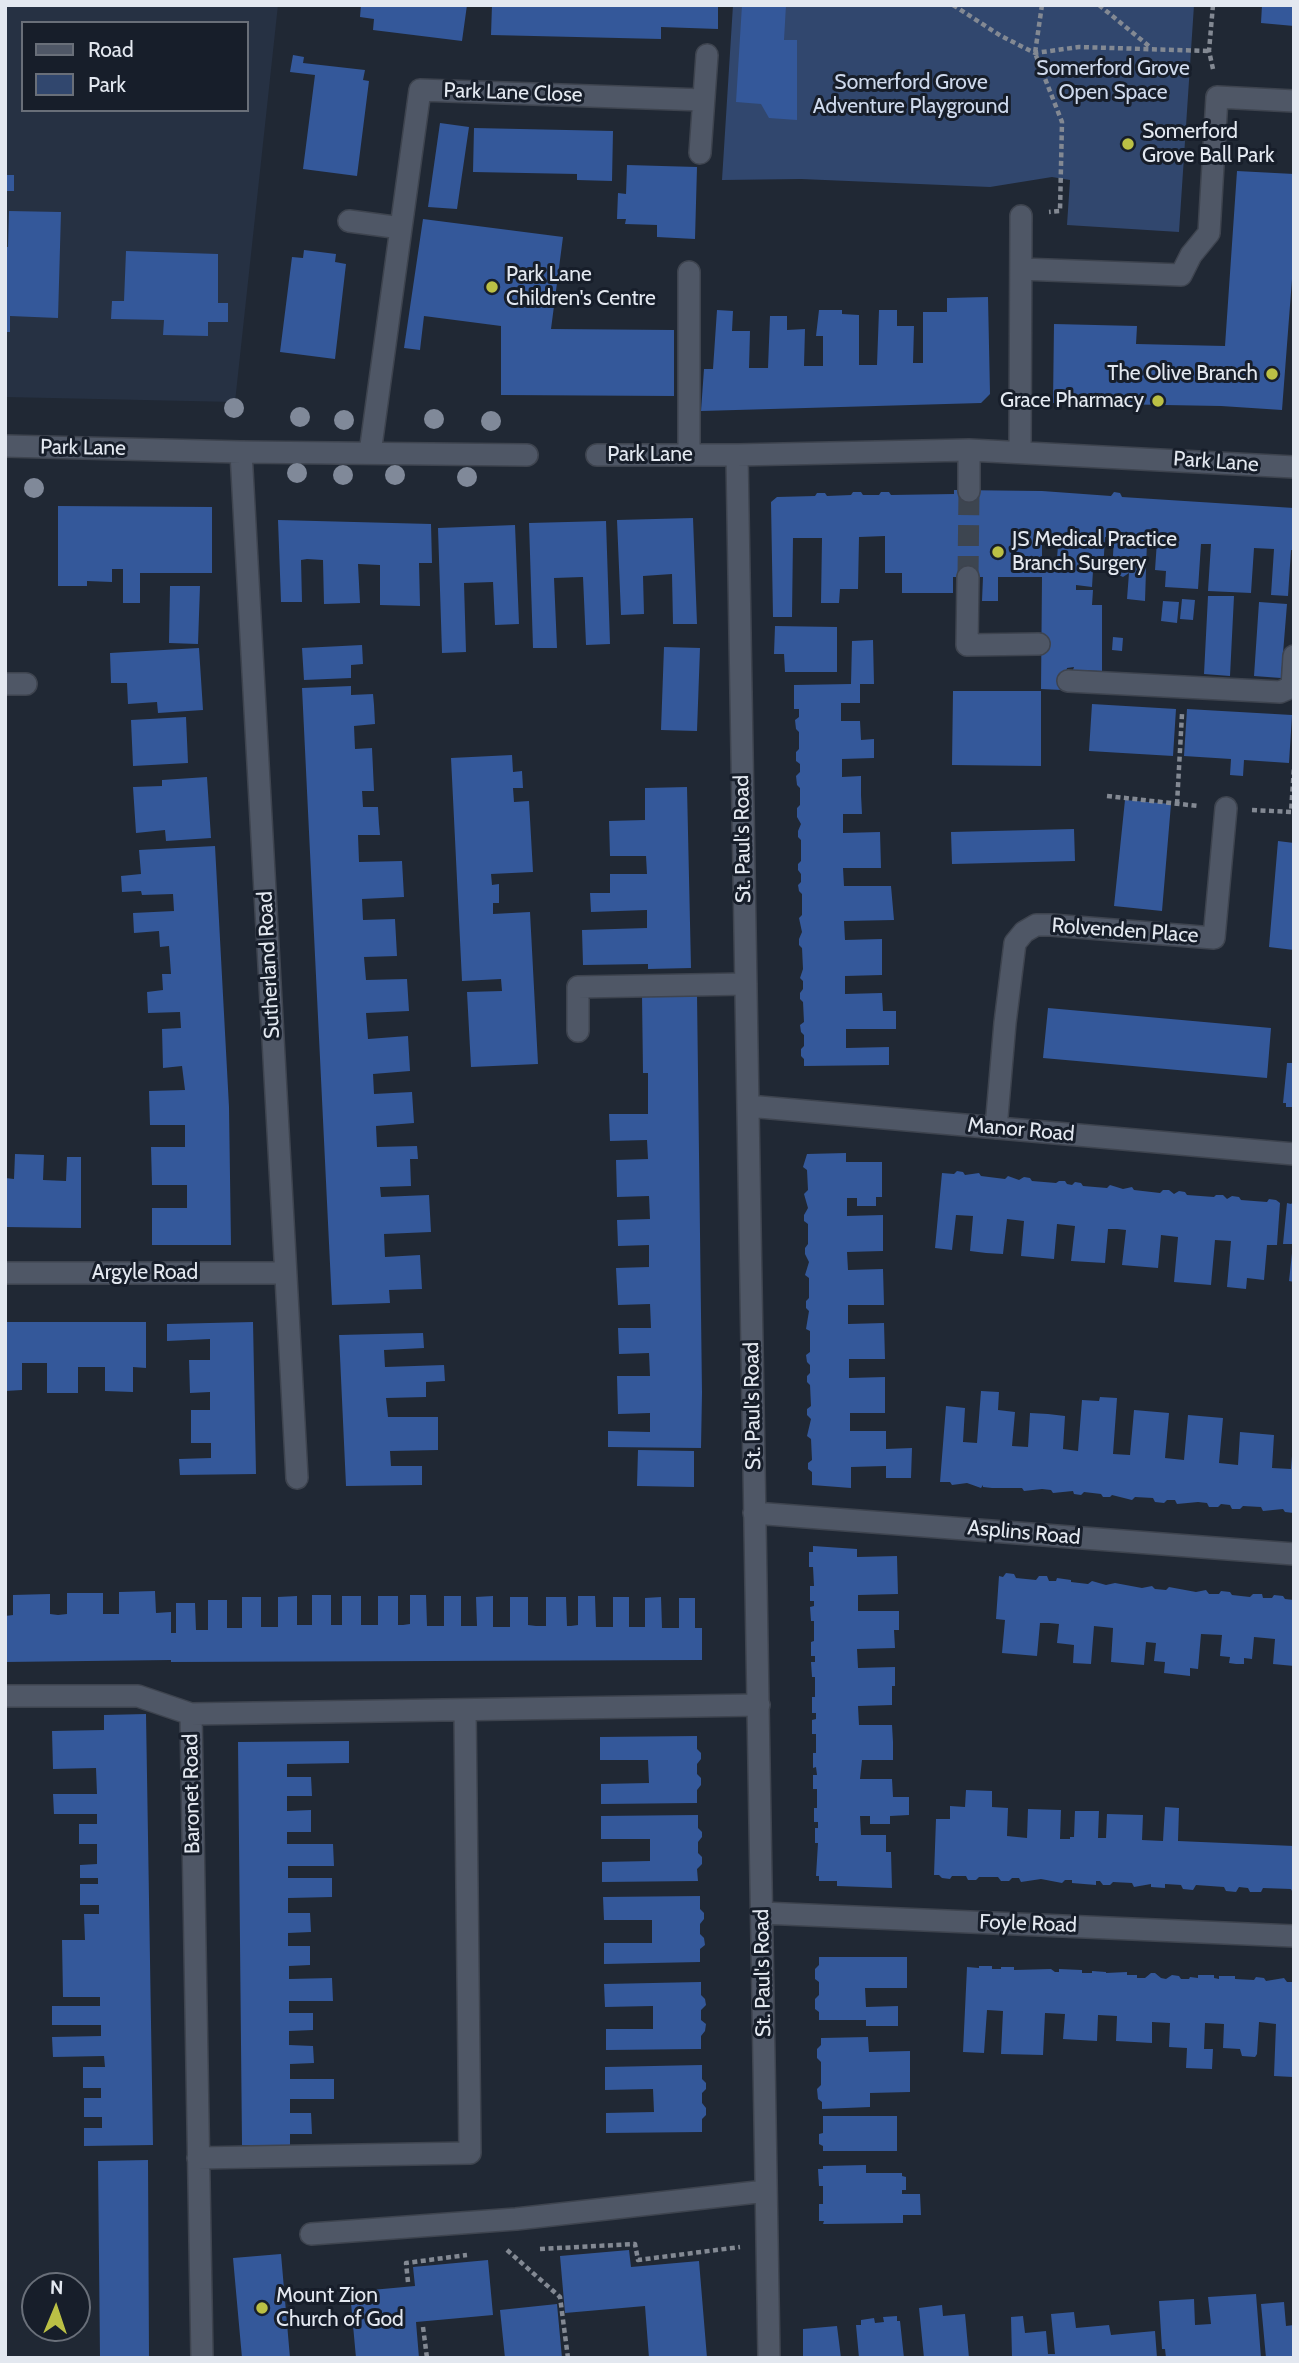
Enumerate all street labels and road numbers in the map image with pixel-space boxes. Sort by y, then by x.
street label: Park Lane Close [443,78,583,108]
street label: Park Lane [40,435,126,461]
street label: Park Lane [607,442,693,468]
street label: Park Lane [1172,446,1260,478]
street label: St. Paul's Road [729,775,757,903]
street label: Sutherland Road [253,891,285,1039]
street label: Rolvenden Place [1051,913,1199,949]
street label: Manor Road [967,1113,1075,1147]
street label: Argyle Road [92,1260,198,1286]
street label: St. Paul's Road [739,1342,767,1470]
street label: Asplins Road [966,1516,1082,1550]
street label: Baronet Road [178,1734,206,1854]
street label: St. Paul's Road [749,1909,777,2037]
street label: Foyle Road [979,1910,1077,1938]

